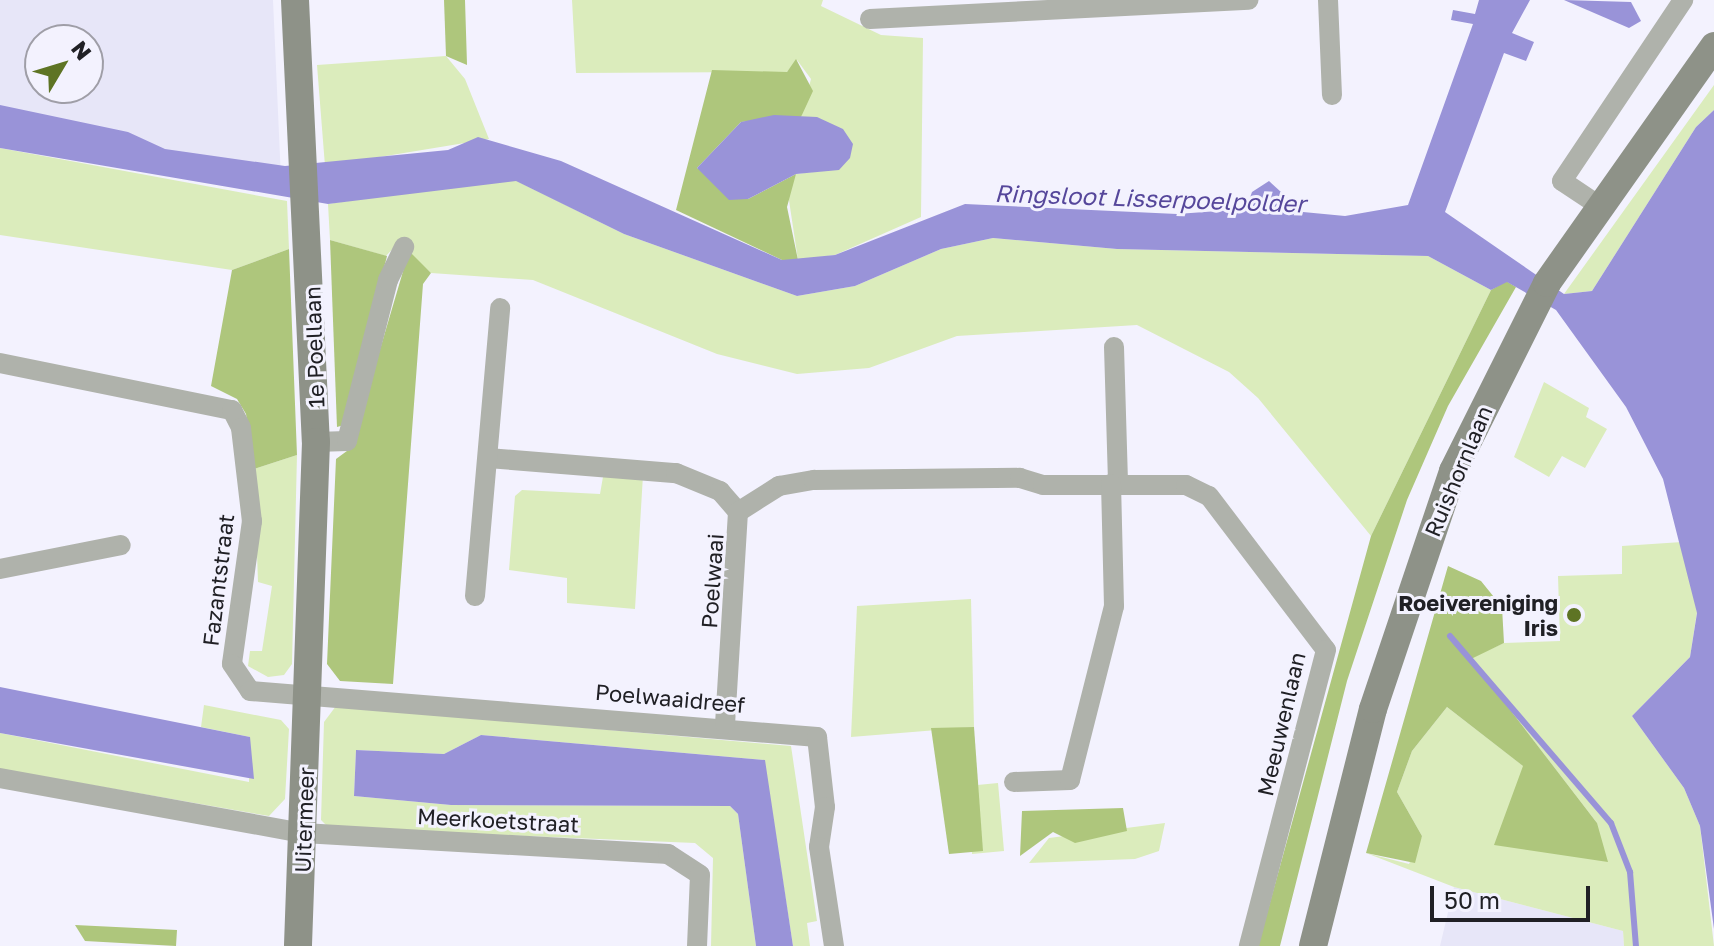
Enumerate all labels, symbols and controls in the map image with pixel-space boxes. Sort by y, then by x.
north arrow [24,24,104,104]
text: N [66,35,98,65]
water label: Ringsloot Lisserpoelpolder [994,178,1306,218]
street label: 1e Poellaan [299,286,329,408]
street label: Ruishornlaan [1419,402,1497,540]
street label: Fazantstraat [197,512,239,648]
street label: Poelwaai [696,533,728,629]
place label: Roeivereniging Iris [1398,589,1558,640]
marker: Roeivereniging Iris [1565,606,1583,624]
street label: Meeuwenlaan [1252,649,1310,799]
street label: Poelwaaidreef [594,678,746,718]
street label: Uitermeer [289,767,319,873]
street label: Meerkoetstraat [416,803,580,837]
scale bar [1434,870,1594,920]
text: 50 m [1444,885,1500,914]

